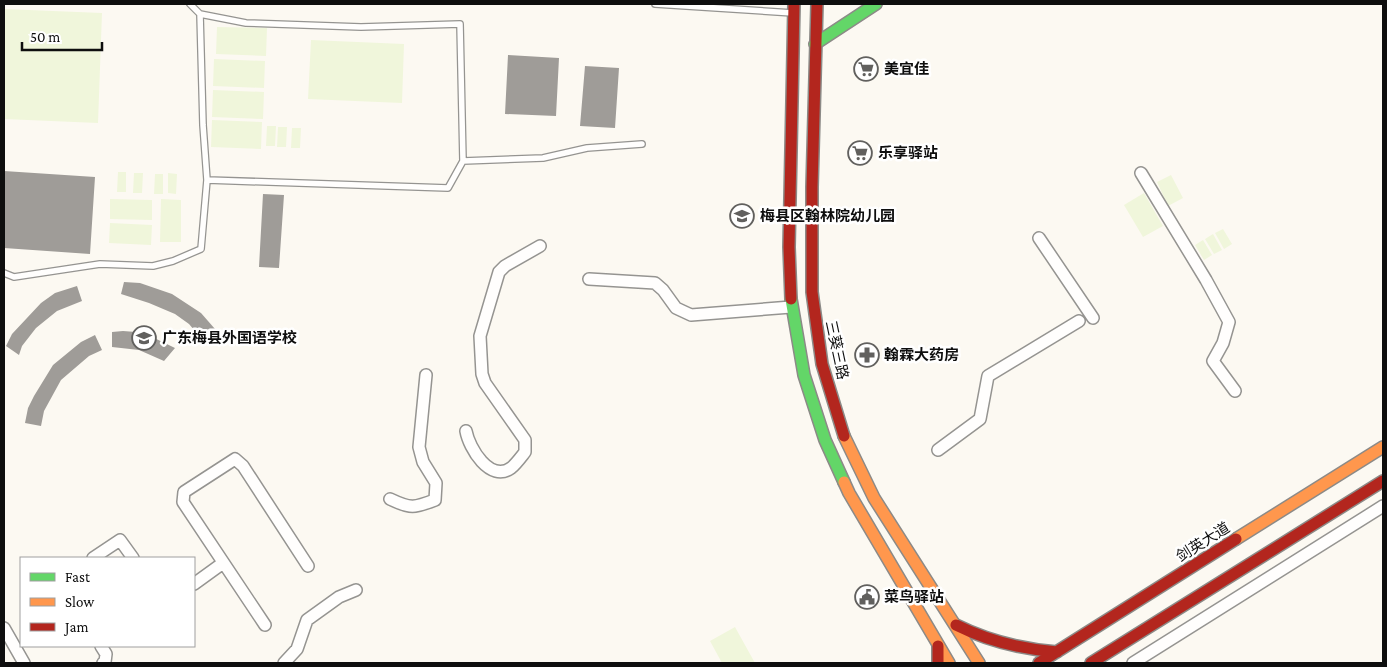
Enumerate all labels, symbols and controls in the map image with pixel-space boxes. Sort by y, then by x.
scale bar [22,20,102,52]
text: 50 m [30,29,60,45]
supermarket icon: 美宜佳 [853,56,879,82]
place label: 美宜佳 [884,61,929,77]
supermarket icon: 乐享驿站 [847,140,873,166]
place label: 乐享驿站 [878,145,938,161]
school or university icon: 梅县区翰林院幼儿园 [729,203,755,229]
place label: 梅县区翰林院幼儿园 [760,207,895,224]
street label: 三葵三路 [823,319,851,381]
school or university icon: 广东梅县外国语学校 [131,325,157,351]
place label: 广东梅县外国语学校 [162,329,297,346]
pharmacy icon: 翰霖大药房 [854,342,880,368]
place label: 翰霖大药房 [884,346,959,363]
street label: 剑英大道 [1173,518,1233,565]
legend [20,557,195,647]
text: Fast [65,569,91,585]
public building icon: 菜鸟驿站 [854,584,880,610]
place label: 菜鸟驿站 [884,589,944,605]
text: Slow [65,594,95,610]
text: Jam [63,619,88,636]

